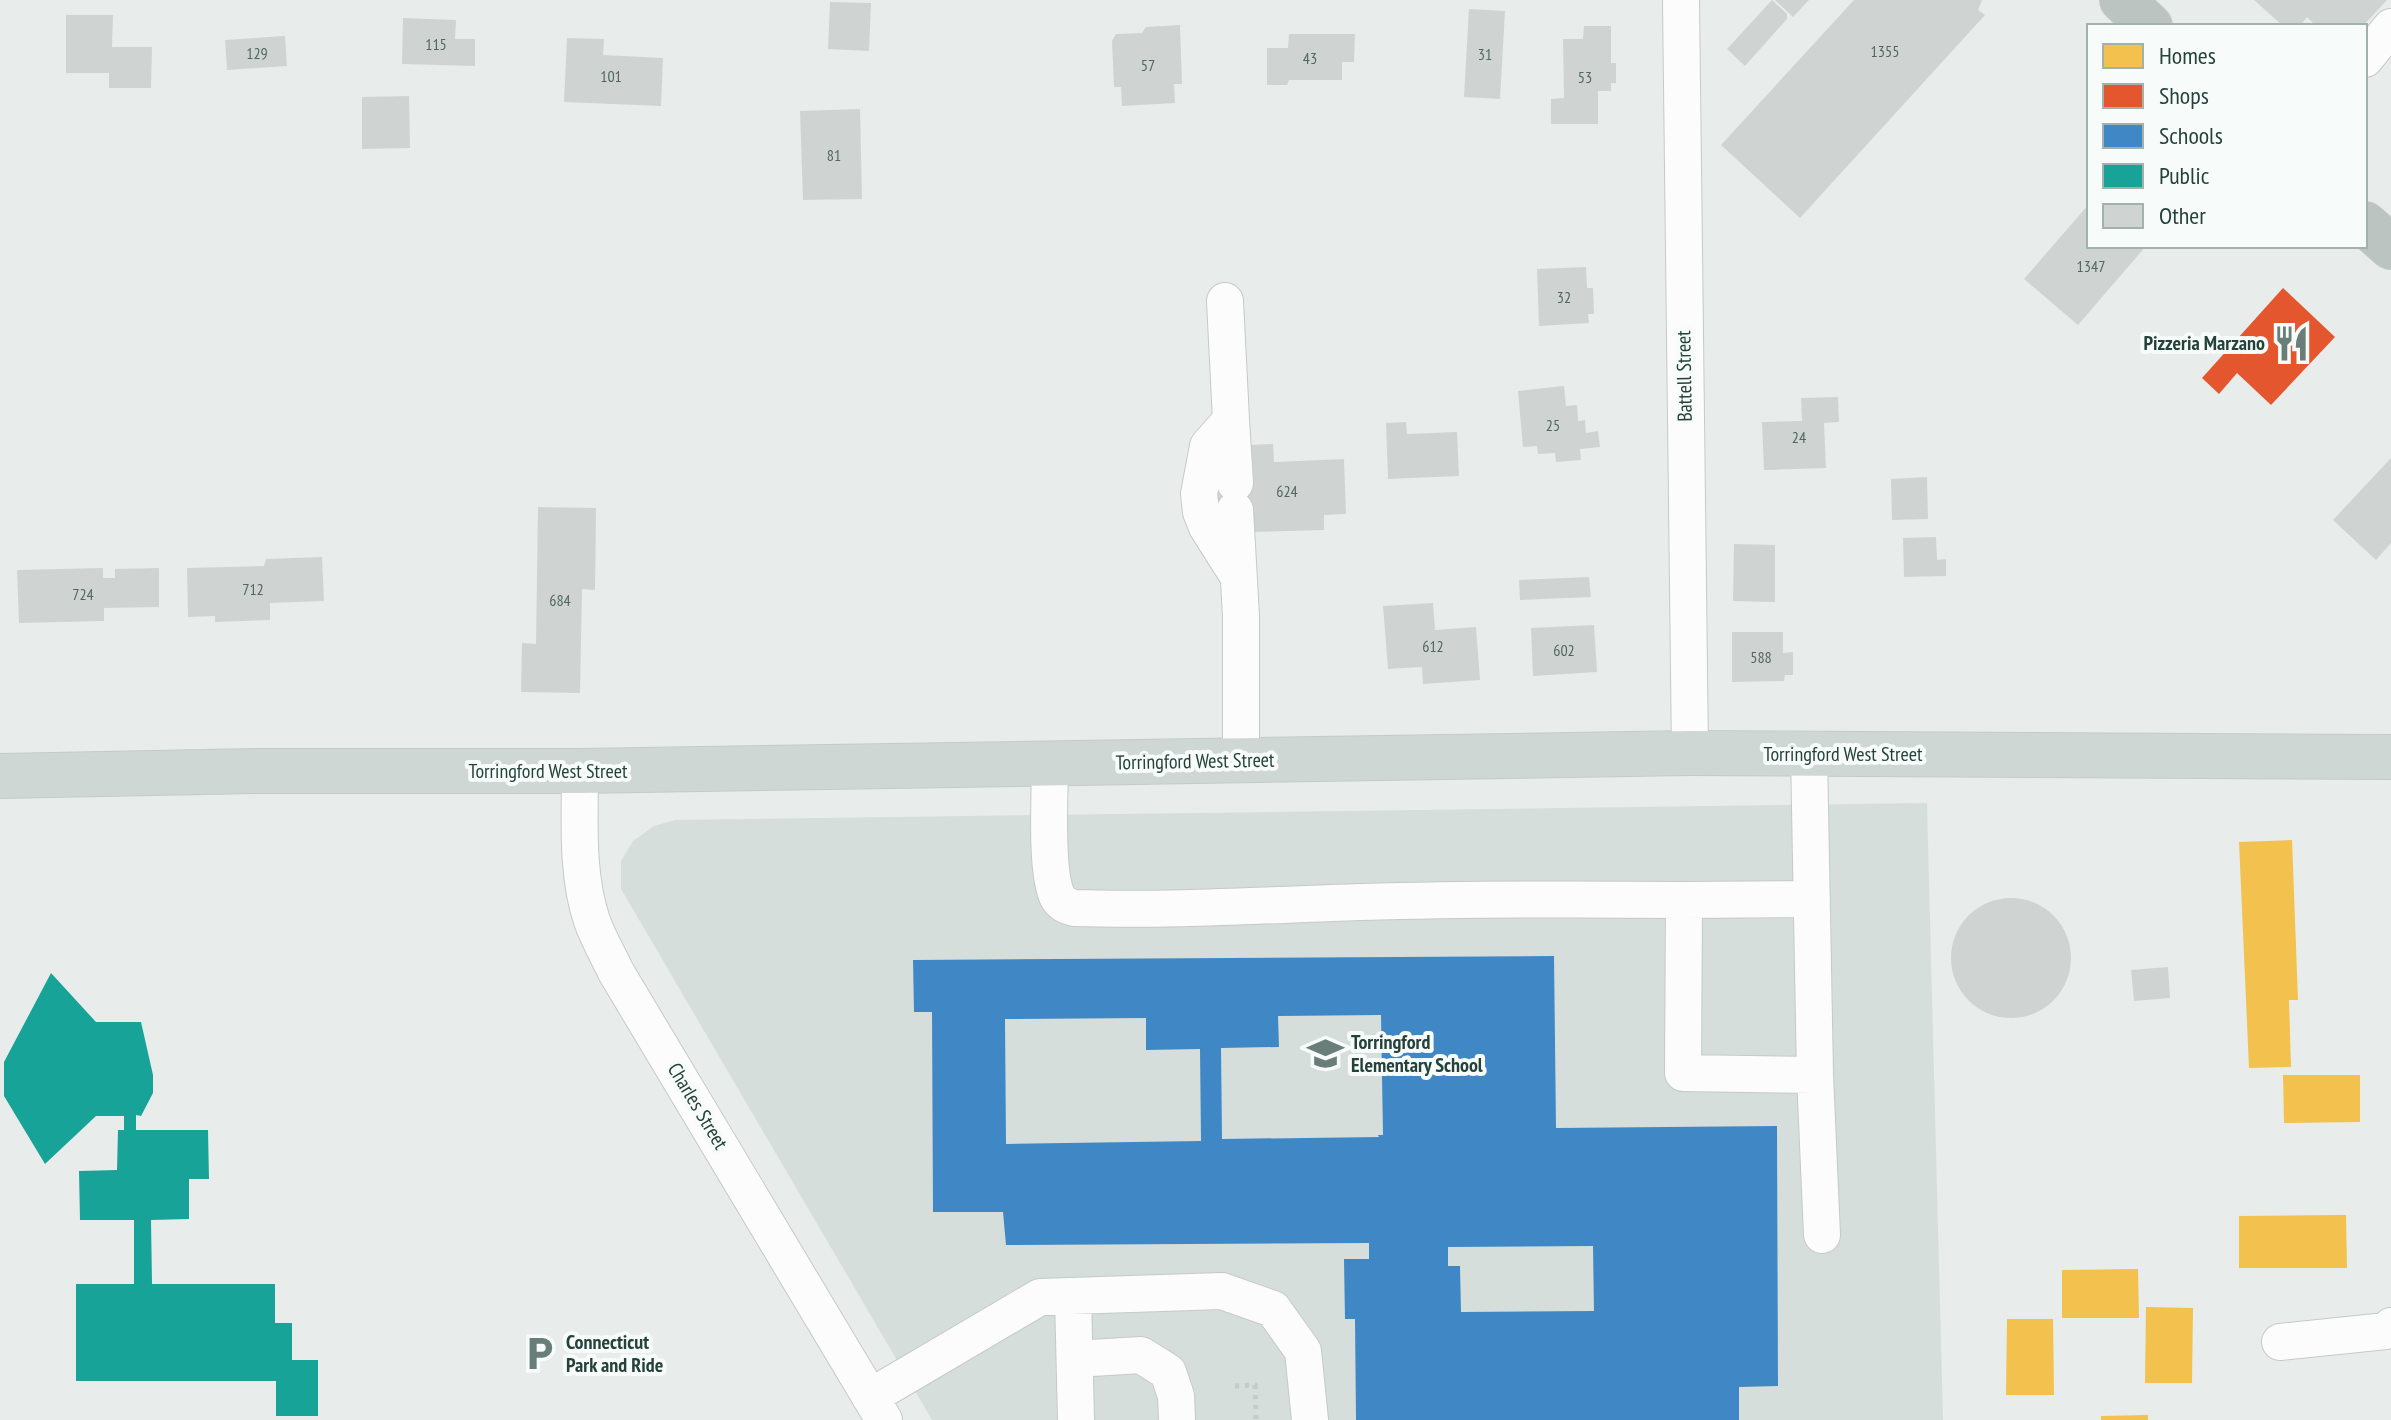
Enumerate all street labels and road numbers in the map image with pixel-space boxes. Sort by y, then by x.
street label: Battell Street [1670,330,1698,422]
street label: Torringford West Street [1764,741,1923,767]
street label: Torringford West Street [1115,747,1275,775]
street label: Torringford West Street [469,758,628,784]
street label: Charles Street [662,1058,734,1155]

